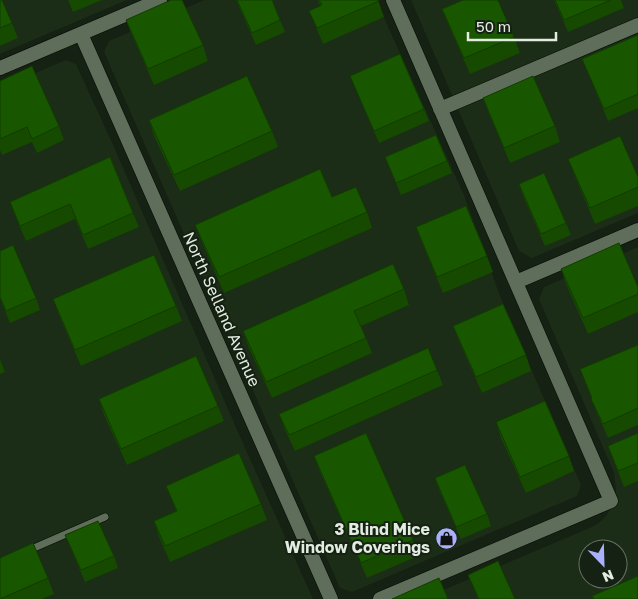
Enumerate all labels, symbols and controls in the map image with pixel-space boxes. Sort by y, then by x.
scale bar [468,10,556,42]
text: 50 m [476,17,511,35]
street label: North Selland Avenue [179,228,265,390]
place label: 3 Blind Mice Window Coverings [285,519,430,557]
shop icon: 3 Blind Mice Window Coverings [434,526,458,550]
north arrow [578,539,628,589]
text: N [600,567,616,586]

